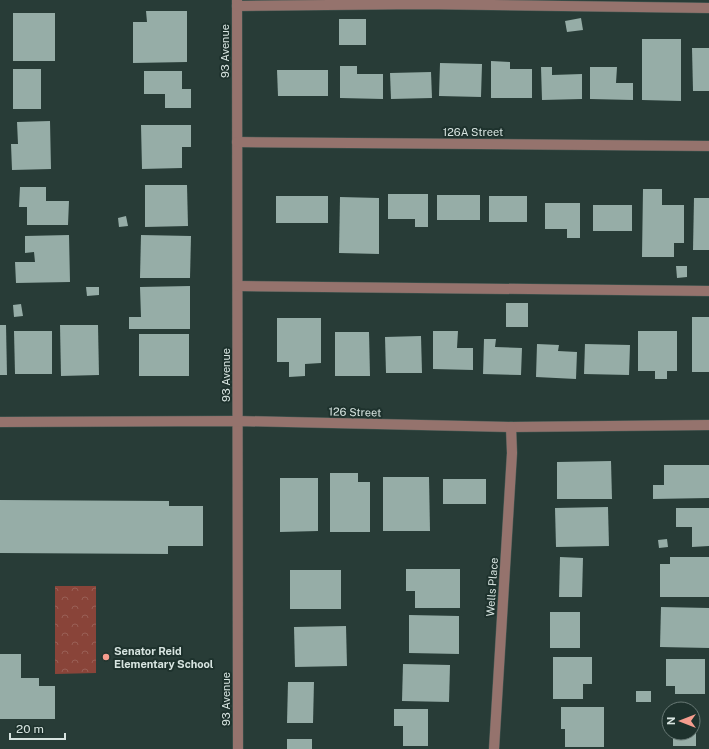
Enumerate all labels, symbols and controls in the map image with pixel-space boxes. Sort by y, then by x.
street label: 93 Avenue [219,24,231,78]
street label: 126A Street [443,126,503,138]
street label: 93 Avenue [220,348,232,402]
street label: 126 Street [329,406,381,418]
street label: Wells Place [484,557,500,617]
place label: Senator Reid Elementary School [114,645,214,670]
marker: Senator Reid Elementary School [101,652,111,662]
street label: 93 Avenue [220,672,232,726]
north arrow [661,701,701,741]
scale bar [10,715,65,741]
text: N [665,717,677,725]
text: 20 m [16,722,44,736]

